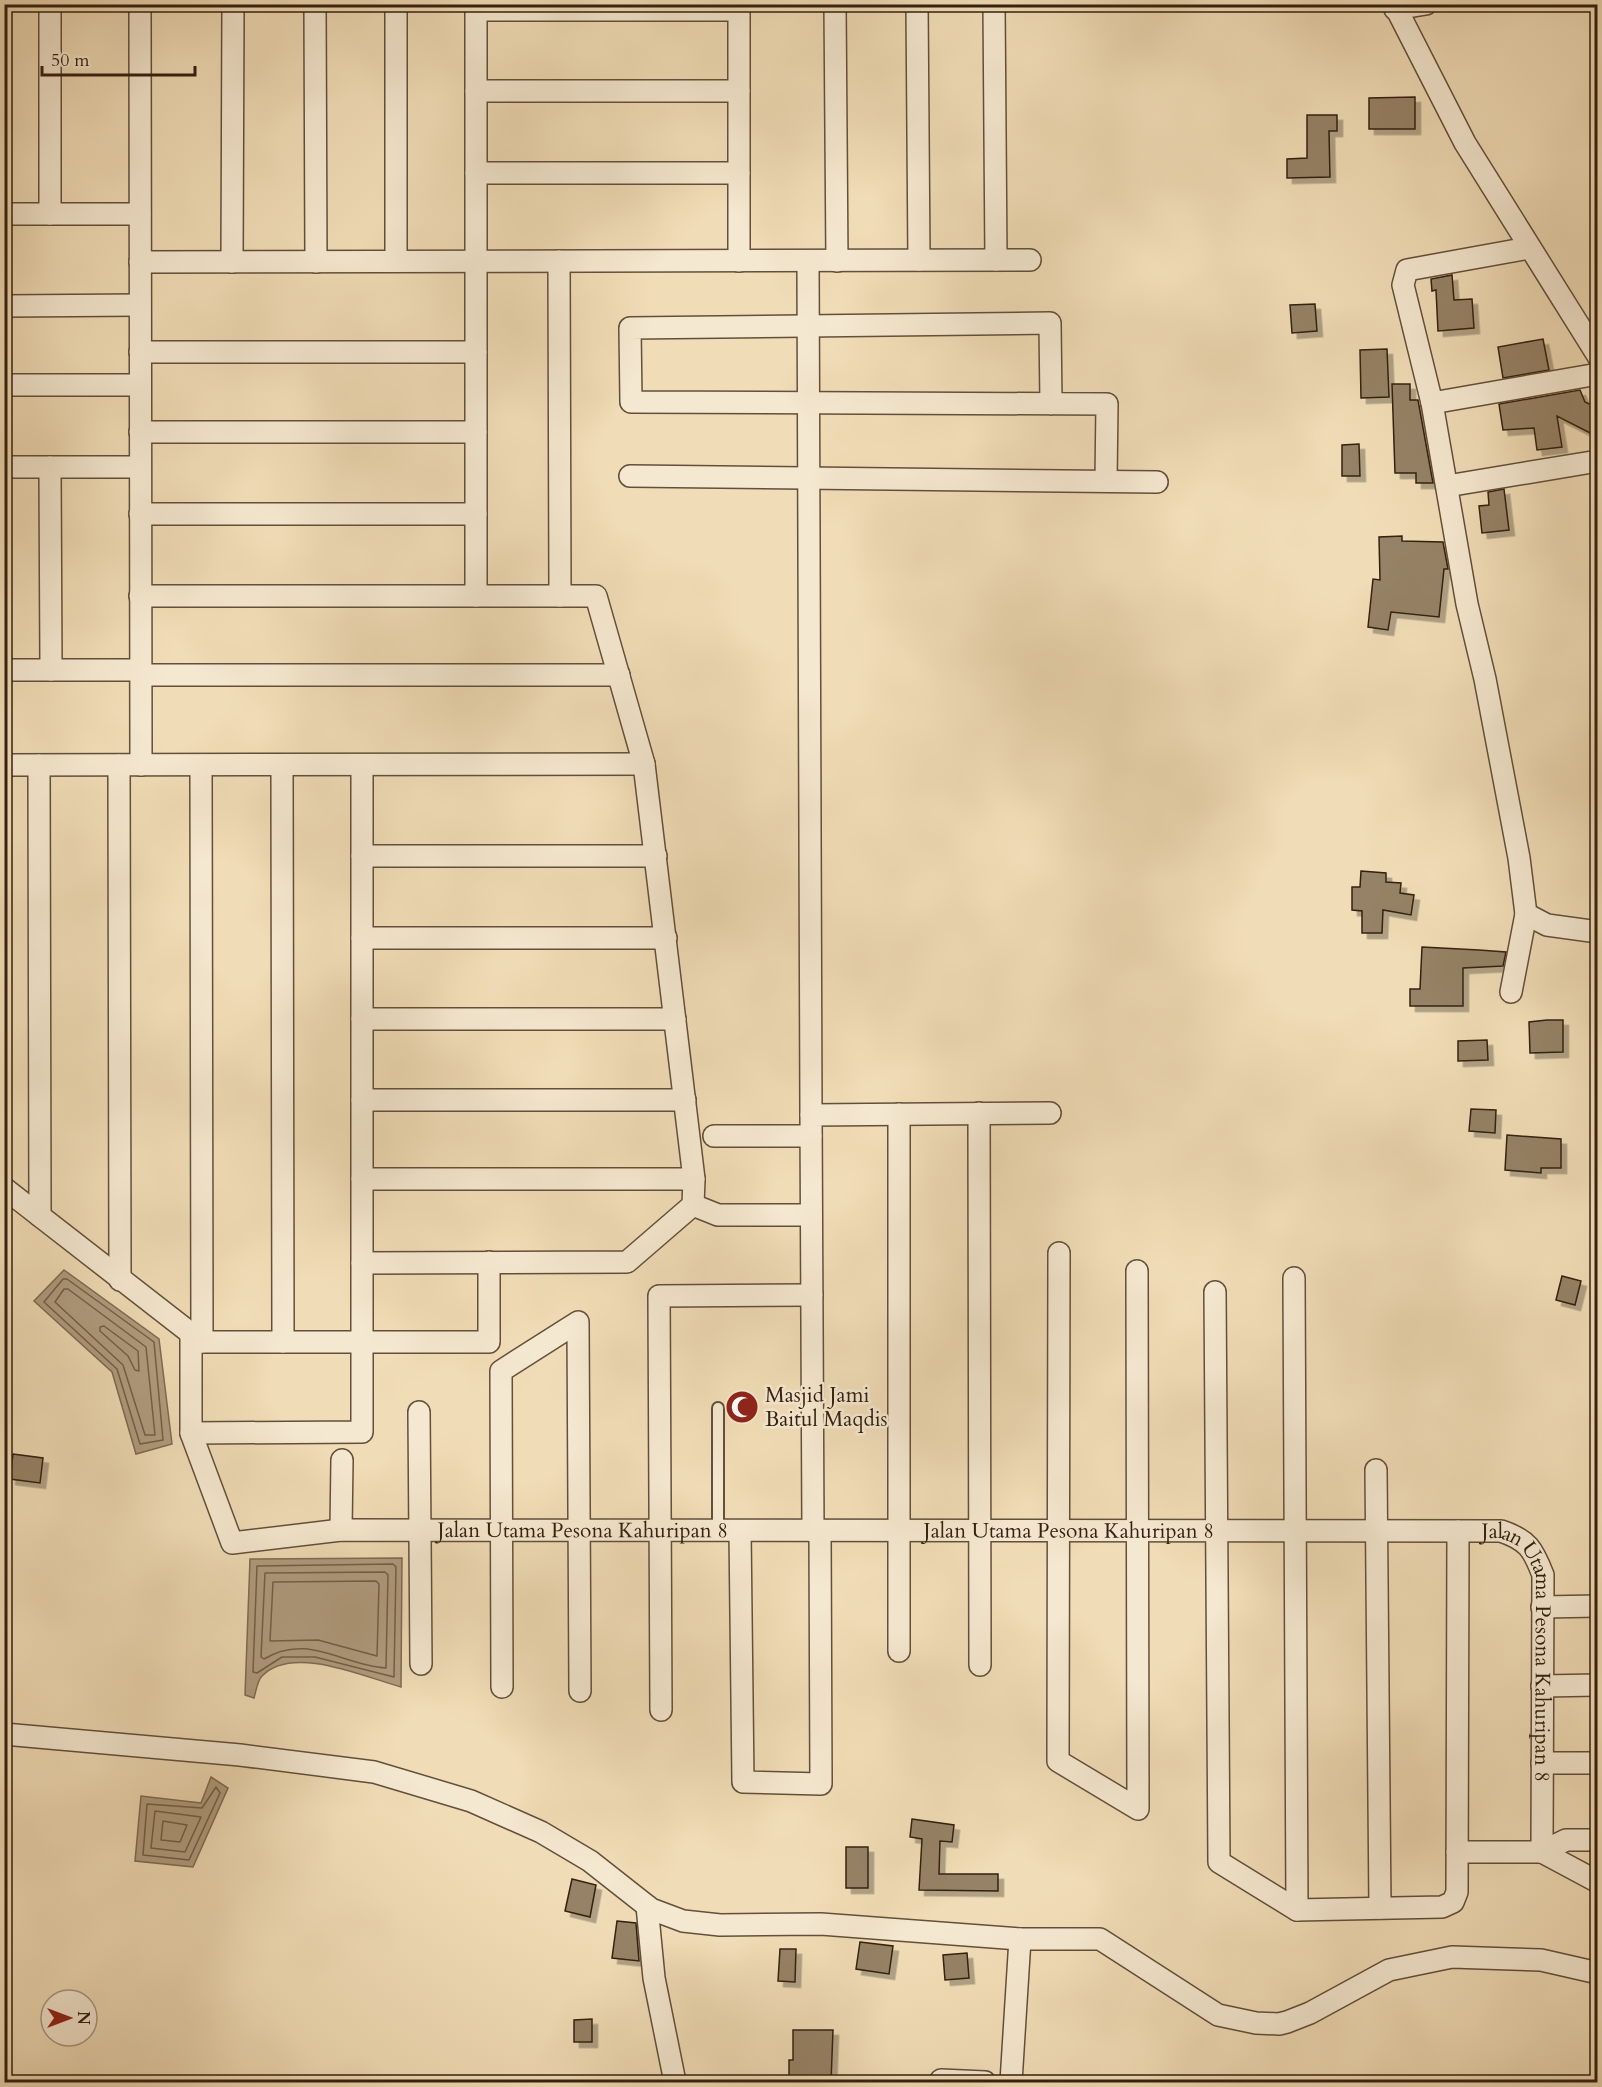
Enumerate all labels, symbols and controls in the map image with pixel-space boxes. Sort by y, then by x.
scale bar [42,39,195,77]
text: 50 m [51,48,90,73]
place label: Masjid Jami Baitul Maqdis [765,1381,888,1434]
mosque icon: Masjid Jami Baitul Maqdis [724,1389,760,1425]
street label: Jalan Utama Pesona Kahuripan 8 [435,1516,728,1545]
street label: Jalan Utama Pesona Kahuripan 8 [921,1516,1214,1545]
street label: Jalan Utama Pesona Kahuripan 8 [1479,1516,1558,1782]
north arrow [39,1988,99,2048]
text: N [72,2011,94,2025]

